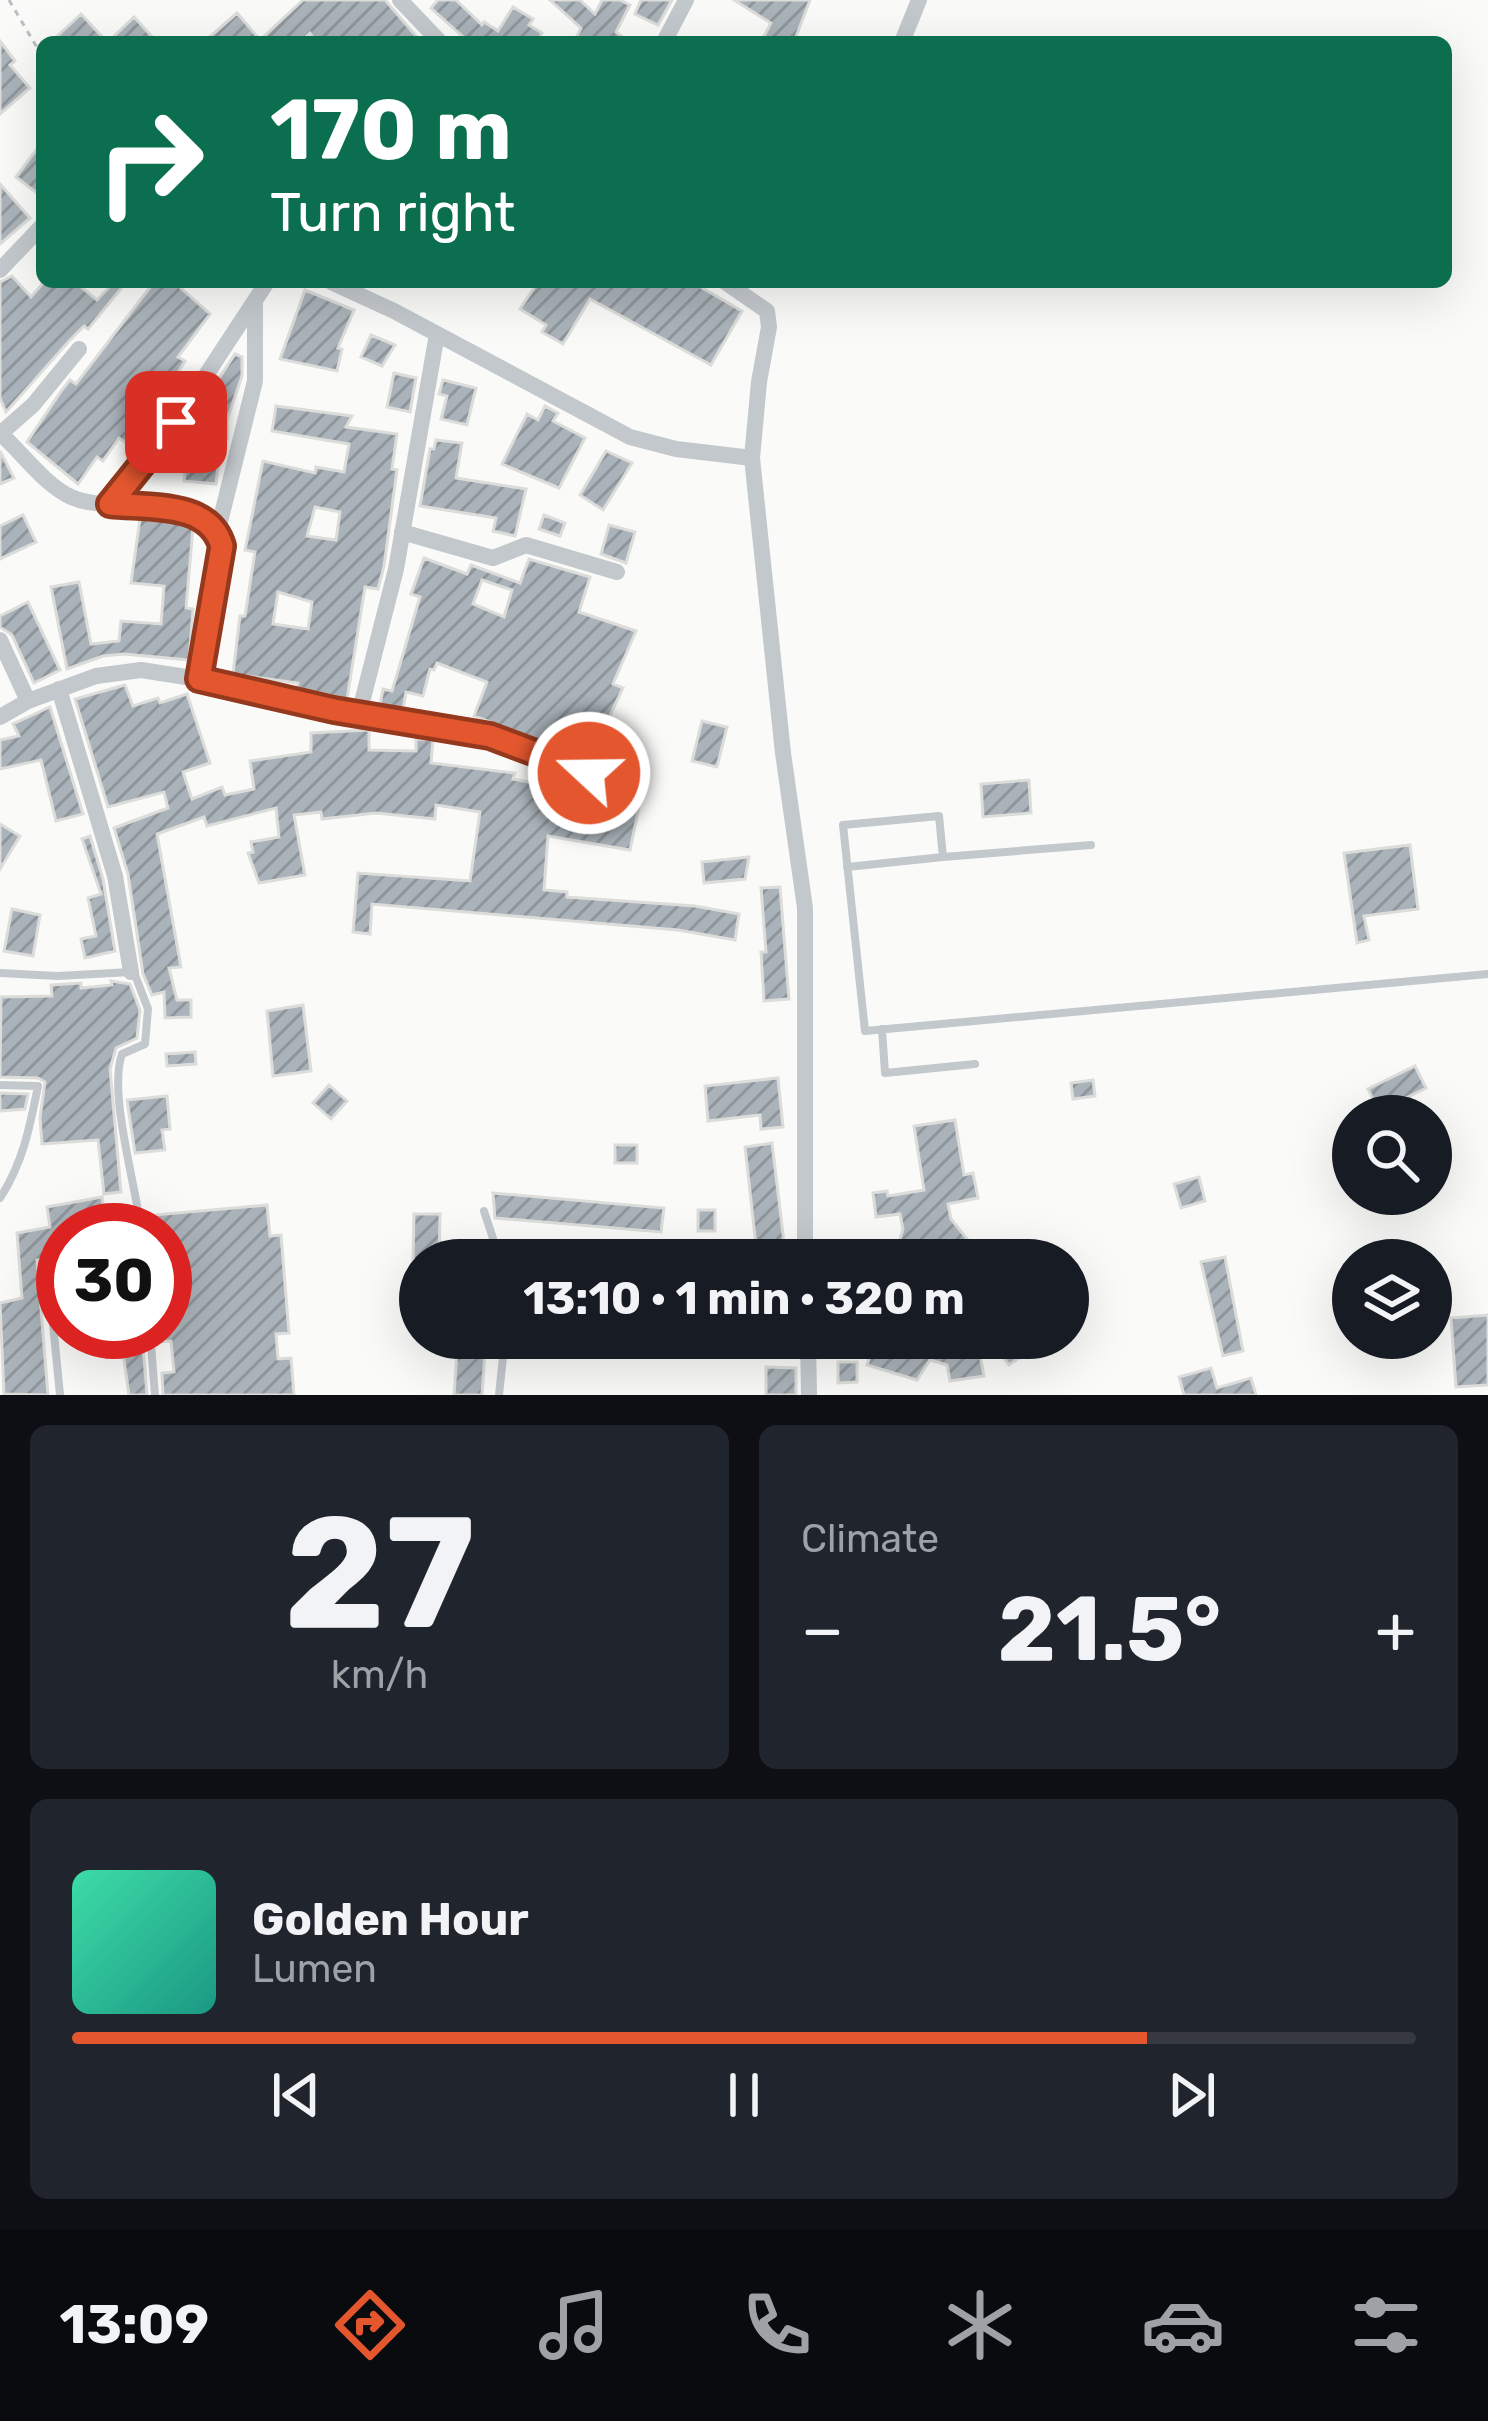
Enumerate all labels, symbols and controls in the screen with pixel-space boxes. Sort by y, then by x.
text: 170 m [270,80,512,180]
icon: right [72,84,228,240]
text: Turn right [270,181,515,245]
pin [125,371,227,473]
icon: arrive [143,389,209,455]
position arrow [526,710,652,836]
map controls [1332,1095,1452,1359]
button: search [1332,1095,1452,1215]
speed limit sign: 30 [36,1203,192,1359]
button: layers [1332,1239,1452,1359]
text: 13:10 · 1 min · 320 m [523,1272,965,1325]
text: 27 [284,1481,475,1666]
text: Climate [801,1516,939,1562]
text: 21.5° [997,1576,1221,1683]
text: − [801,1590,844,1669]
text: + [1375,1590,1416,1669]
text: km/h [331,1652,428,1698]
text: Golden Hour [252,1893,529,1946]
text: Lumen [252,1946,377,1992]
icon: previous [263,2062,329,2128]
icon: pause [711,2062,777,2128]
icon: next [1159,2062,1225,2128]
icon: directions [328,2283,412,2367]
icon: music [532,2283,616,2367]
icon: phone [735,2283,819,2367]
icon: climate [938,2283,1022,2367]
icon: car [1141,2283,1225,2367]
icon: filters [1344,2283,1428,2367]
text: 13:09 [60,2293,209,2357]

